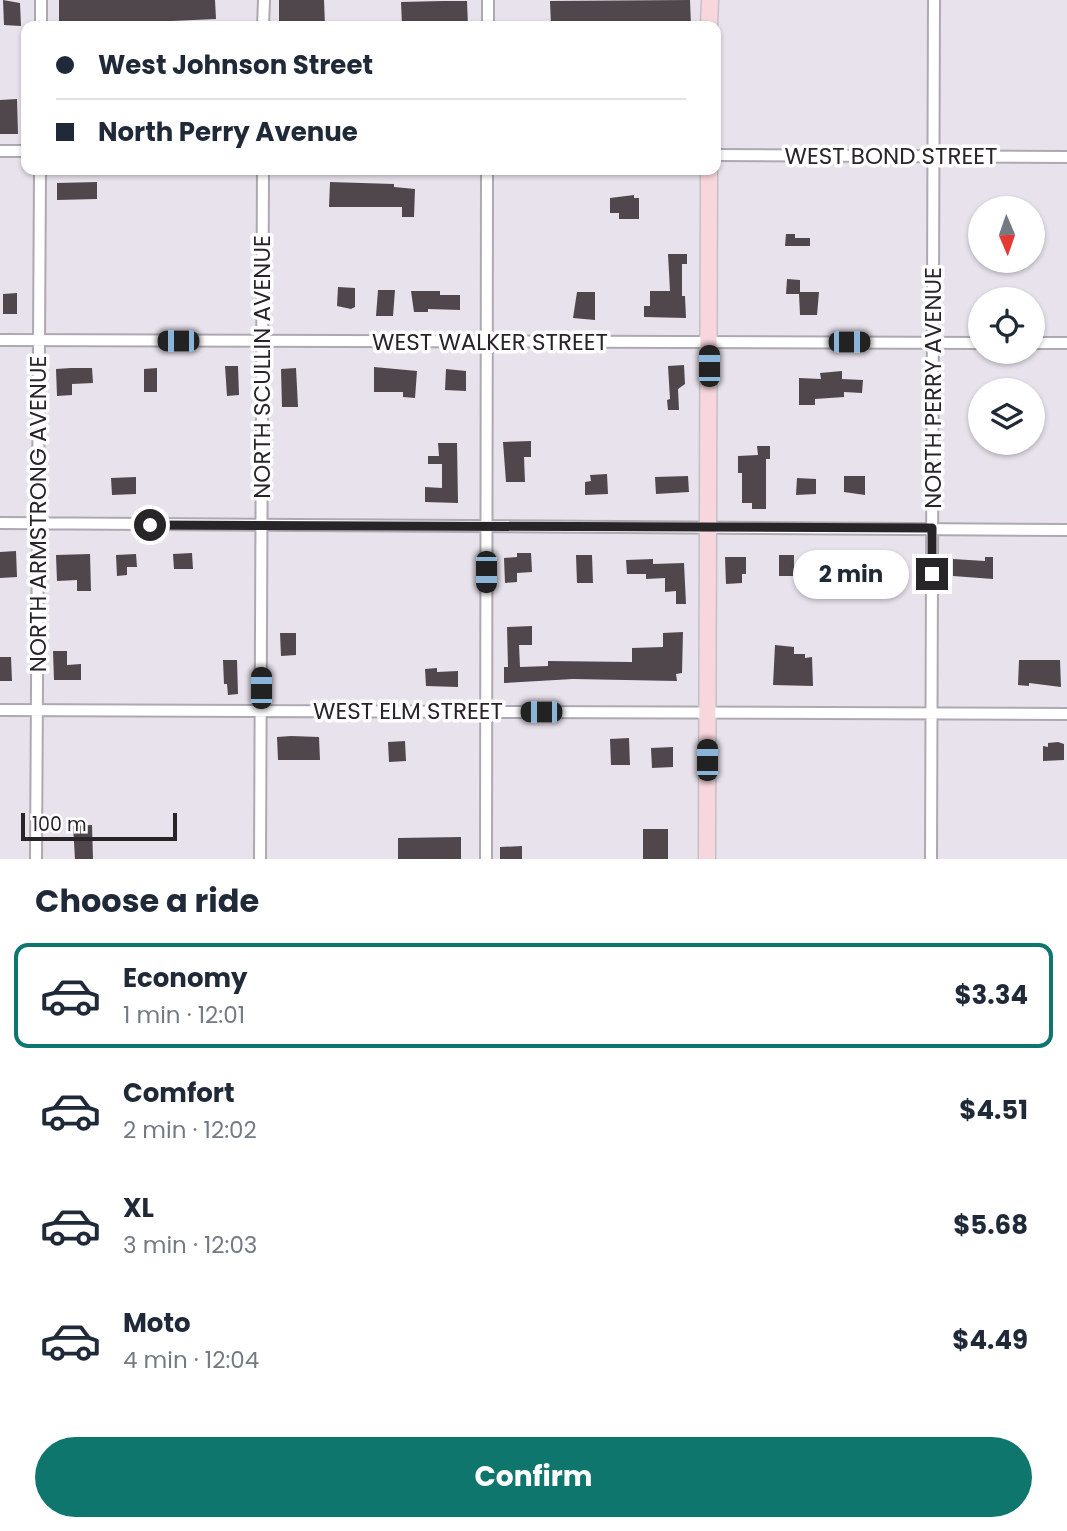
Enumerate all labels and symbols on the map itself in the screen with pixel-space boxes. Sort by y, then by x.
street label: WEST BOND STREET [784,140,998,172]
north arrow [968,196,1045,273]
street label: NORTH SCULLIN AVENUE [246,235,278,499]
street label: NORTH PERRY AVENUE [917,267,949,509]
street label: WEST WALKER STREET [372,326,608,358]
car [158,331,200,352]
car [829,332,871,353]
car [699,345,720,387]
street label: NORTH ARMSTRONG AVENUE [22,356,54,672]
route start [134,509,166,541]
callout: 2 min [792,550,908,598]
car [476,551,497,593]
route end [916,558,948,590]
car [251,667,272,709]
street label: WEST ELM STREET [313,695,503,727]
car [521,702,563,723]
car [697,739,718,781]
scale bar [21,810,177,842]

